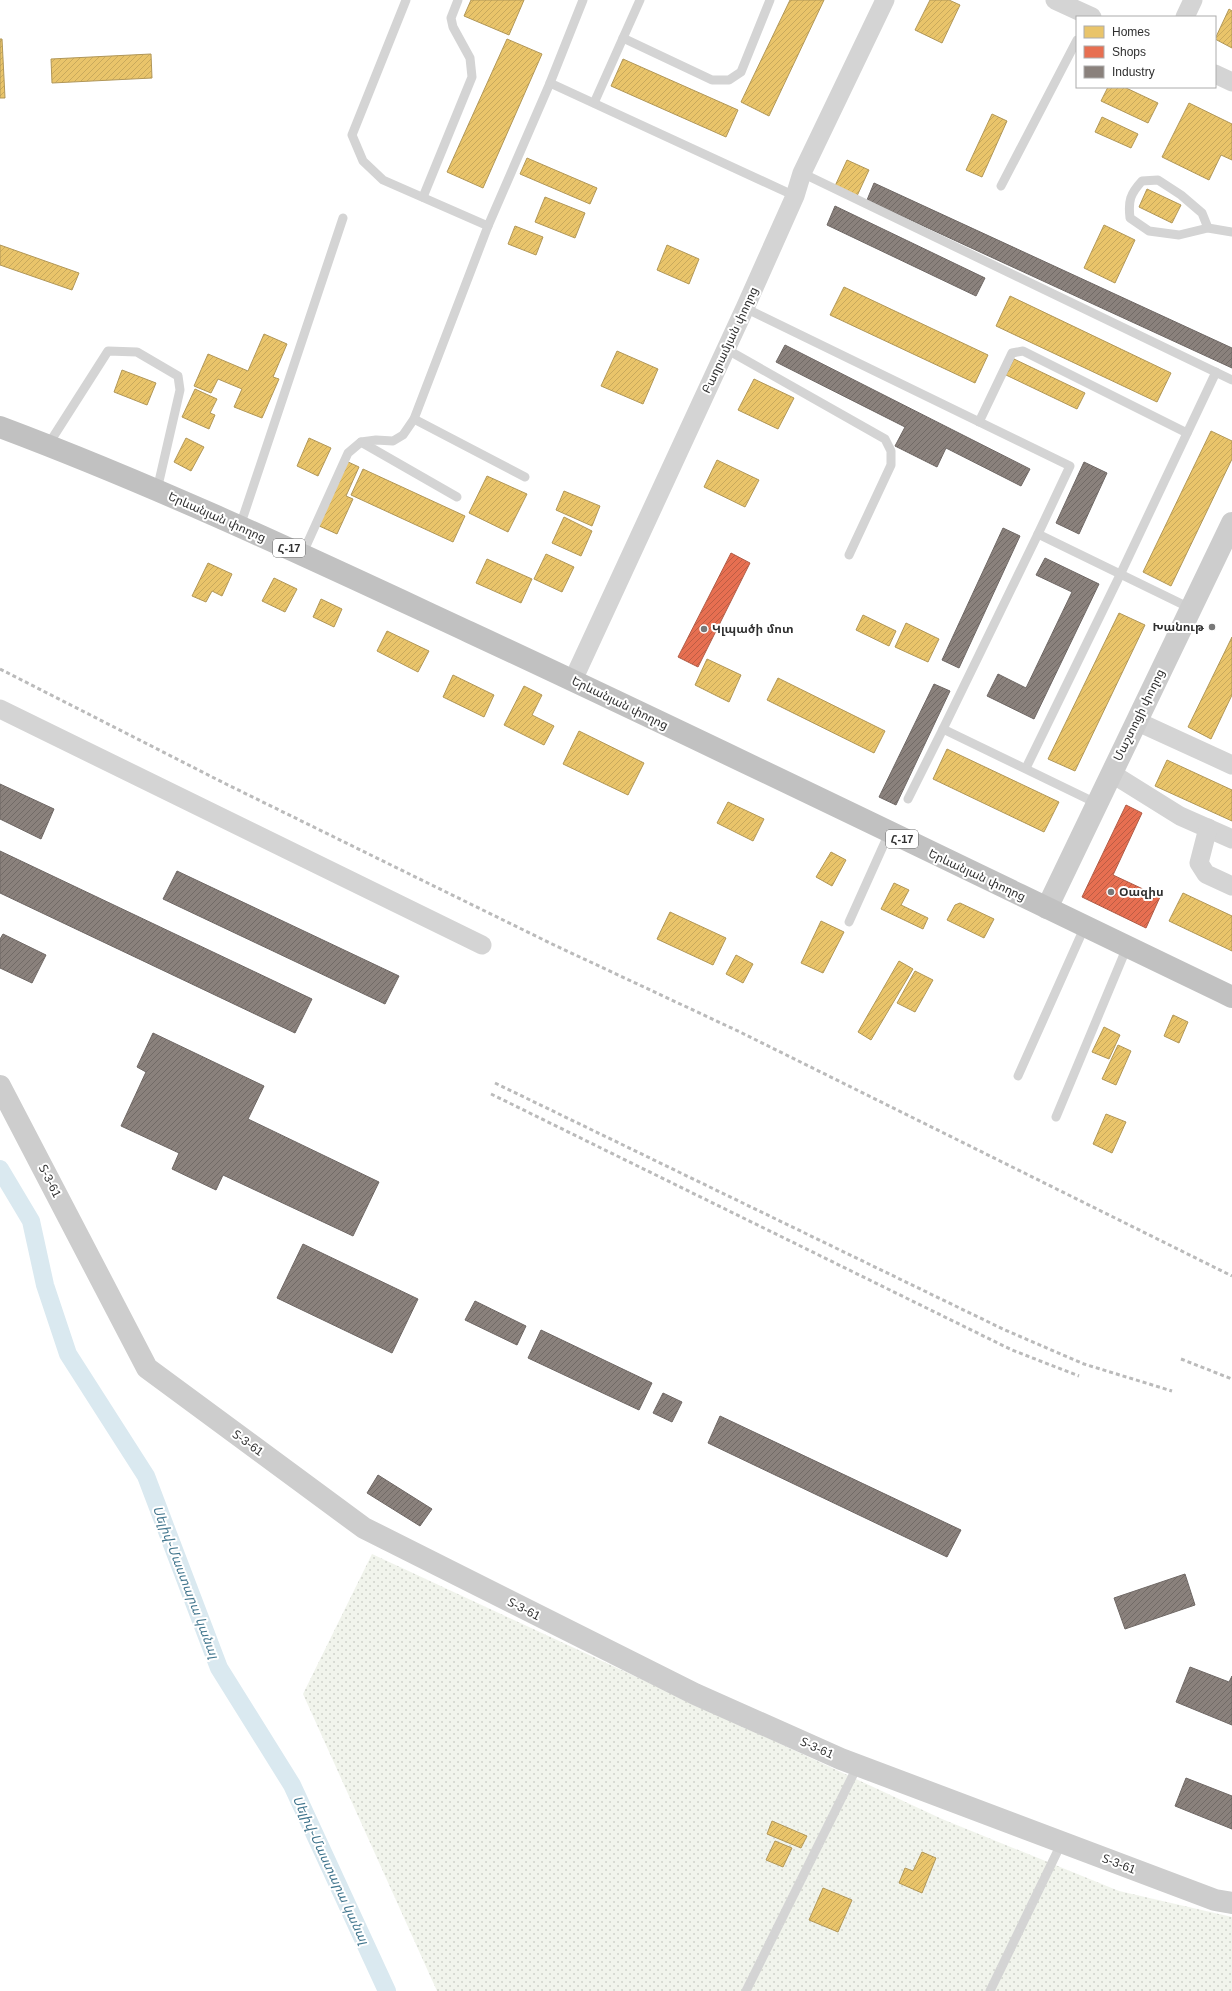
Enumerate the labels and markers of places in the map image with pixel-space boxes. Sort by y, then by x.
place label: Խանութ [1153,620,1205,634]
place label: Կլպածի մոտ [712,622,794,636]
marker: Խանութ [1207,622,1217,632]
marker: Կլպածի մոտ [699,624,709,634]
place label: Օազիս [1119,885,1164,899]
marker: Օազիս [1106,887,1116,897]

